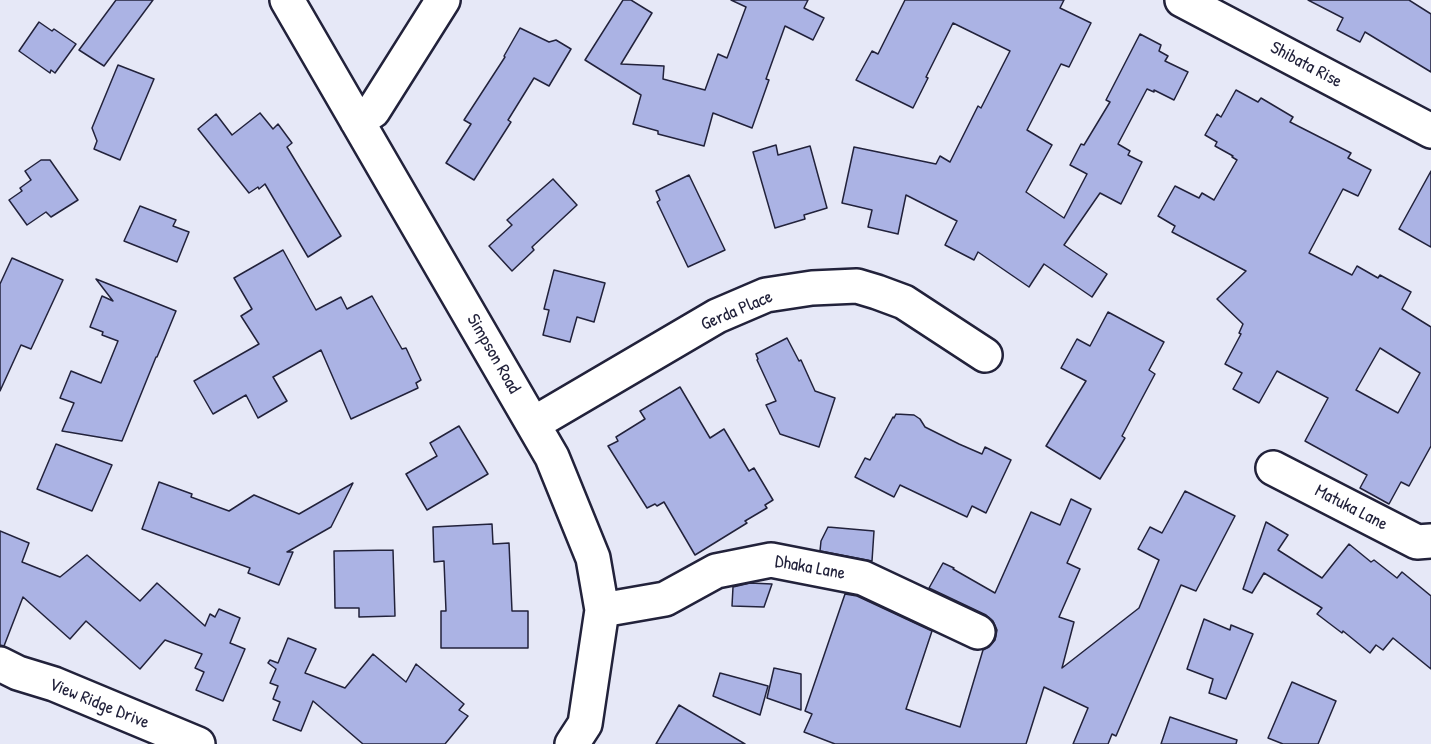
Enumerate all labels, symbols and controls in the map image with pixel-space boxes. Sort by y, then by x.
street label: Shibata Rise [1266,37,1346,93]
street label: Gerda Place [698,286,776,336]
street label: Simpson Road [462,310,524,398]
street label: Matuka Lane [1311,480,1391,536]
street label: Dhaka Lane [773,551,847,585]
street label: View Ridge Drive [46,674,152,734]

